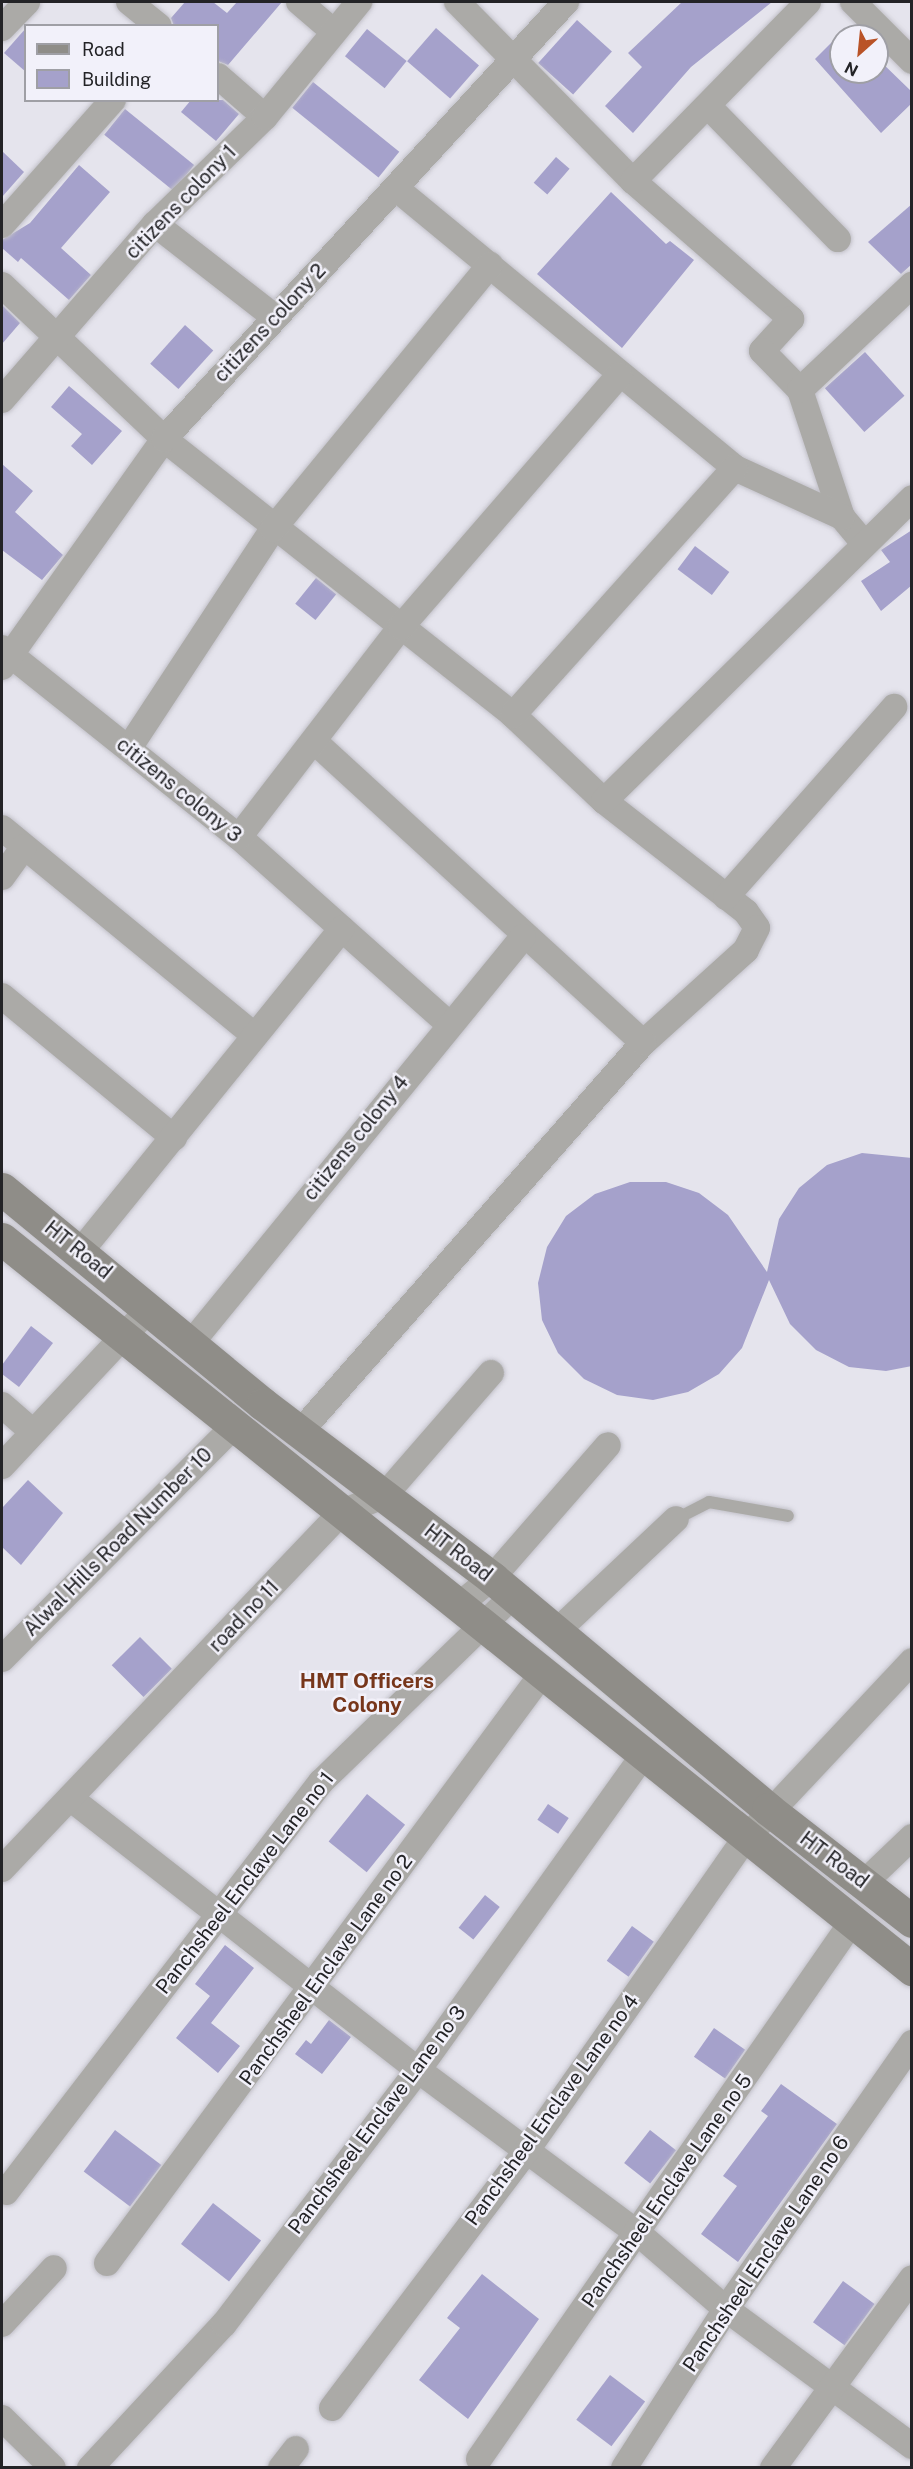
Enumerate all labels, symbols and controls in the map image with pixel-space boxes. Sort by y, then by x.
legend [24,24,219,102]
north arrow [829,24,889,84]
text: Road [82,39,125,60]
text: N [842,57,861,80]
text: Building [82,69,151,90]
street label: citizens colony 1 [120,140,242,264]
street label: citizens colony 2 [209,259,331,387]
street label: citizens colony 3 [112,732,246,848]
street label: citizens colony 4 [298,1071,414,1205]
street label: HT Road [40,1216,116,1284]
street label: Alwal Hills Road Number 10 [19,1443,217,1641]
street label: HT Road [419,1519,497,1587]
street label: road no 11 [204,1575,284,1657]
district label: HMT Officers Colony [300,1668,434,1718]
street label: Panchsheel Enclave Lane no 1 [151,1767,339,1999]
street label: HT Road [795,1827,873,1893]
street label: Panchsheel Enclave Lane no 2 [234,1850,418,2090]
street label: Panchsheel Enclave Lane no 4 [460,1990,644,2230]
street label: Panchsheel Enclave Lane no 3 [283,2001,471,2239]
street label: Panchsheel Enclave Lane no 5 [577,2069,757,2313]
street label: Panchsheel Enclave Lane no 6 [678,2131,854,2377]

